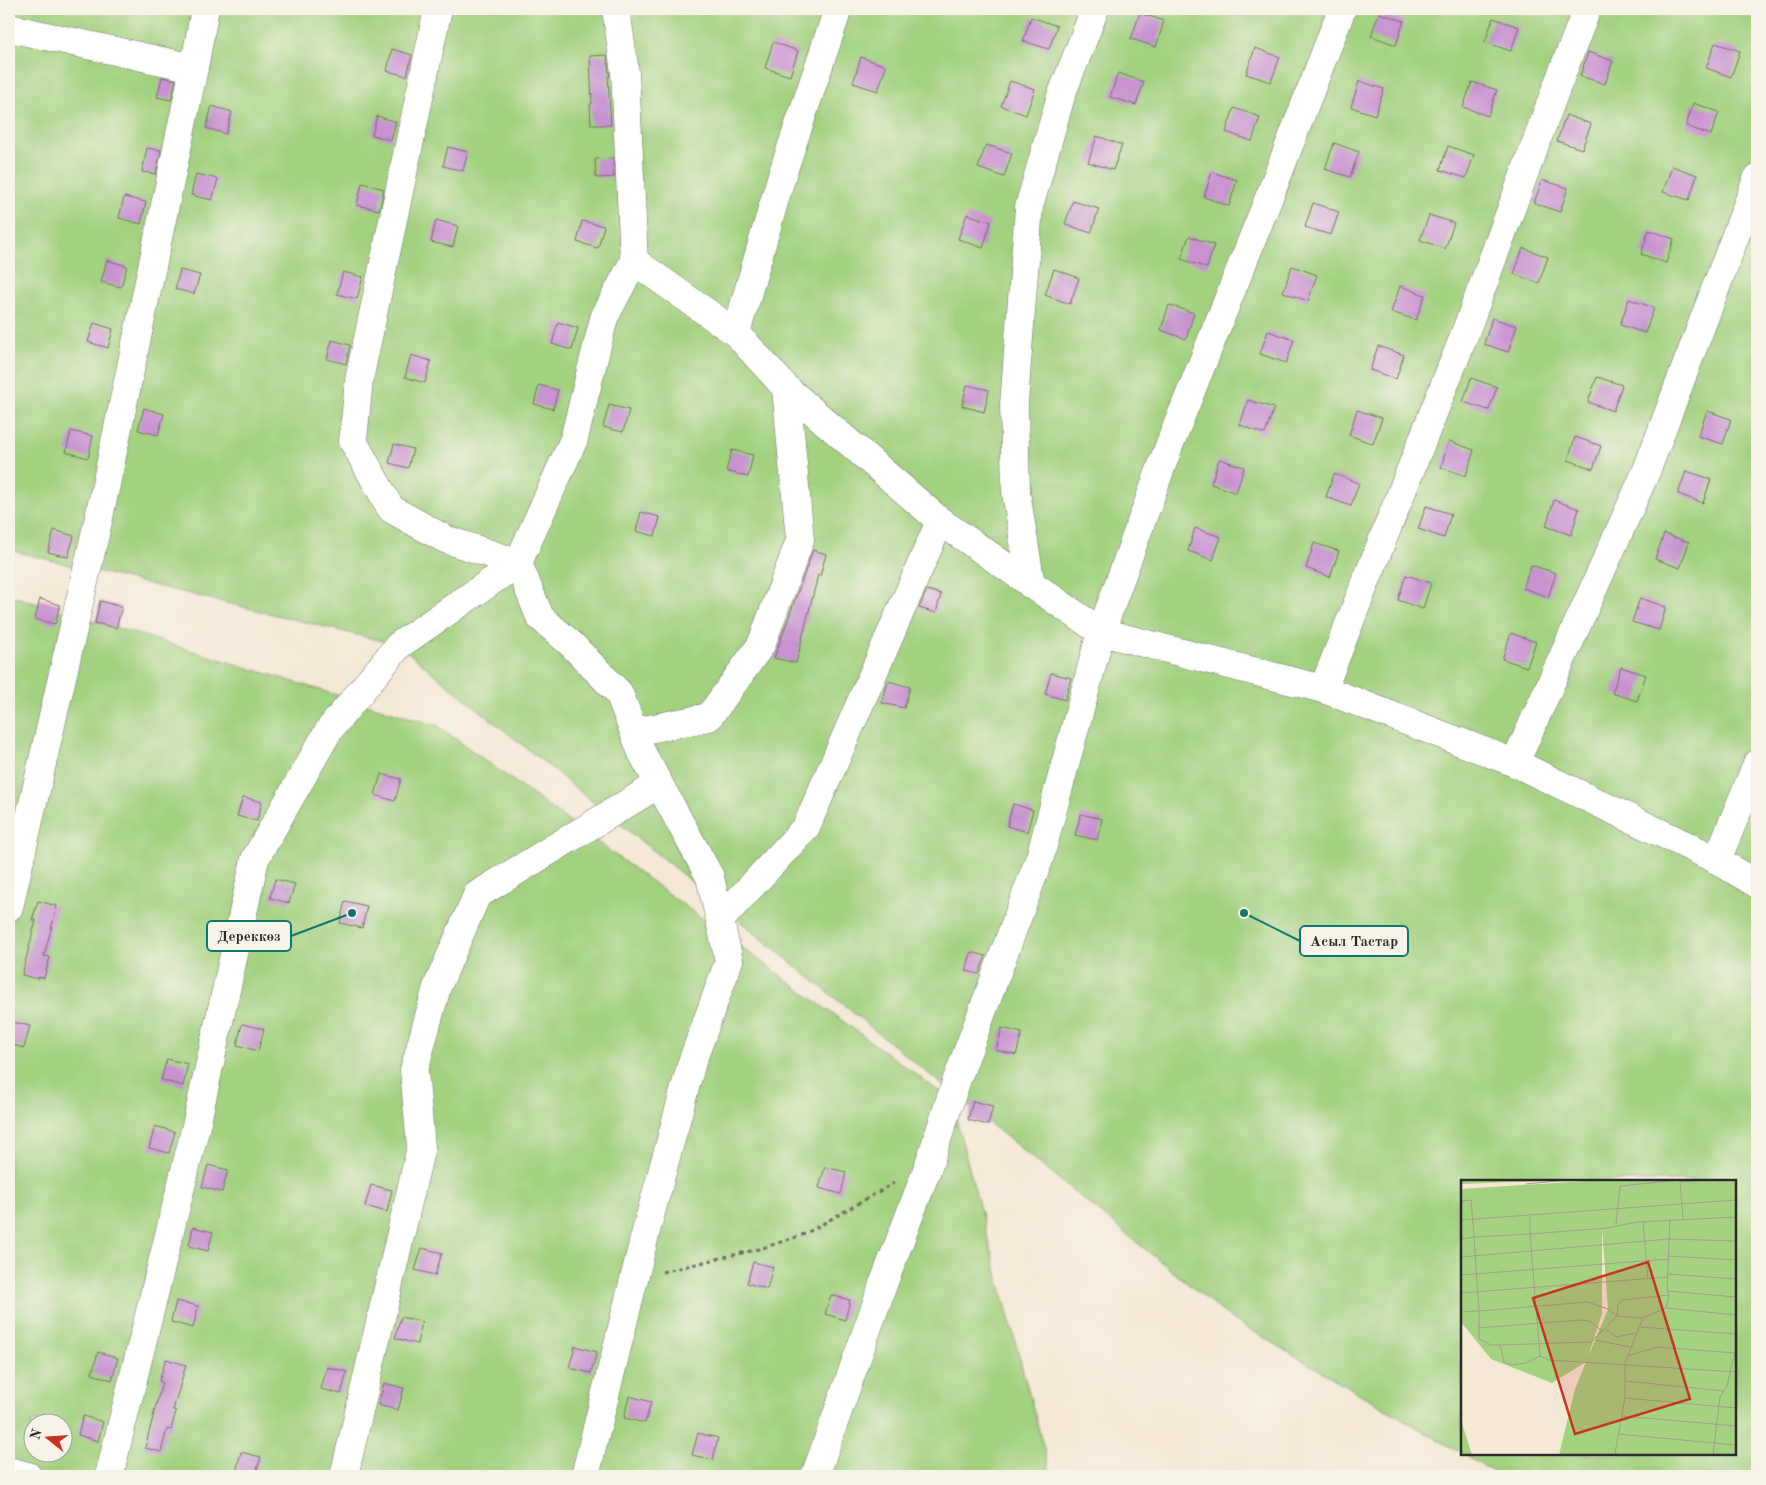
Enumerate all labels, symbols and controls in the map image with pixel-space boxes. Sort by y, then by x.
callout: Дереккөз [207,921,291,951]
callout: Асыл Тастар [1300,926,1408,956]
text: Дереккөз [217,930,281,945]
text: Асыл Тастар [1310,935,1398,950]
inset map [1461,1180,1736,1455]
north arrow [22,1412,72,1462]
text: N [28,1427,45,1442]

